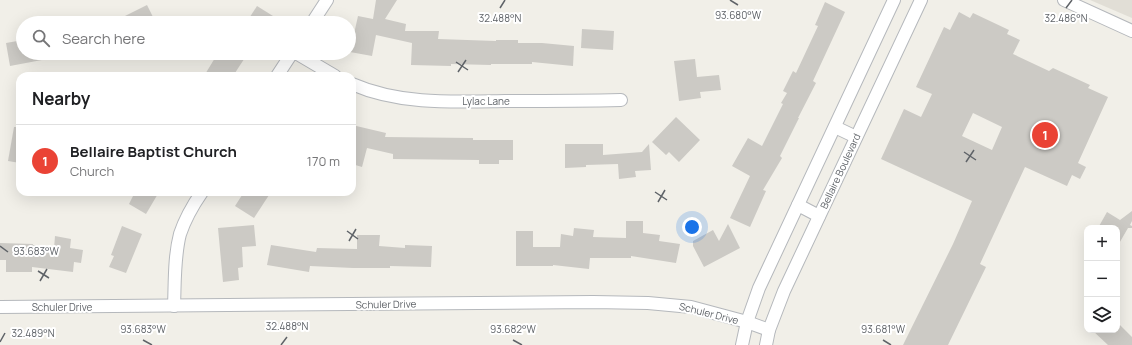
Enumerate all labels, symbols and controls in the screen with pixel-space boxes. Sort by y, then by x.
text: 93.680°W [715,8,762,22]
text: 32.488°N [479,11,521,25]
text: 32.486°N [1044,11,1088,25]
search box [16,16,356,60]
icon: search [30,27,52,49]
text: Search here [62,28,145,49]
text: Nearby [32,87,90,110]
street label: Lylac Lane [462,94,510,108]
pin: 1 [1032,120,1058,150]
street label: Bellaire Boulevard [816,131,864,211]
text: Bellaire Baptist Church [70,141,237,162]
text: 1 [42,152,48,170]
text: 170 m [307,152,340,170]
text: Church [70,162,114,180]
your location [682,217,702,237]
map controls [1084,225,1120,333]
button: + [1084,225,1120,261]
text: 93.683°W [13,244,59,258]
button: − [1084,261,1120,297]
street label: Schuler Drive [356,296,417,312]
button: layers [1084,297,1120,333]
street label: Schuler Drive [678,299,740,327]
street label: Schuler Drive [32,300,93,314]
text: 32.488°N [266,319,308,333]
text: 93.683°W [120,322,166,336]
text: 93.682°W [490,322,537,336]
text: 93.681°W [861,322,906,336]
text: 32.489°N [11,326,55,340]

